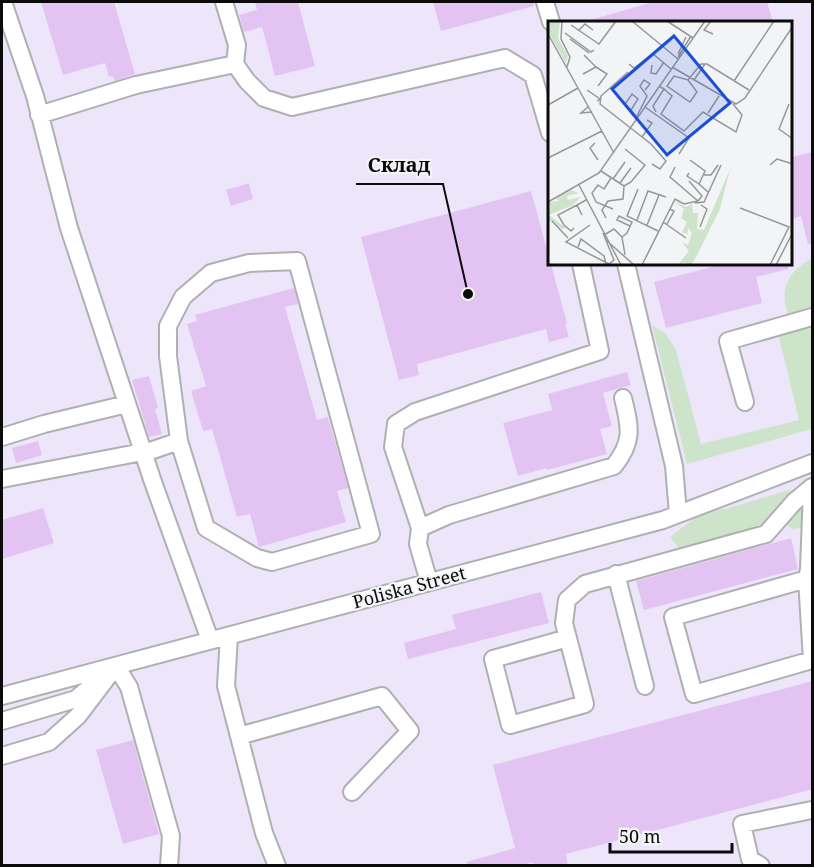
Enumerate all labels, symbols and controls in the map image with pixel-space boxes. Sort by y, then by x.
inset map [548,21,793,266]
callout: Склад [356,146,443,184]
text: Склад [368,151,431,178]
street label: Poliska Street [350,560,468,614]
scale bar [610,816,732,854]
text: 50 m [619,824,661,848]

